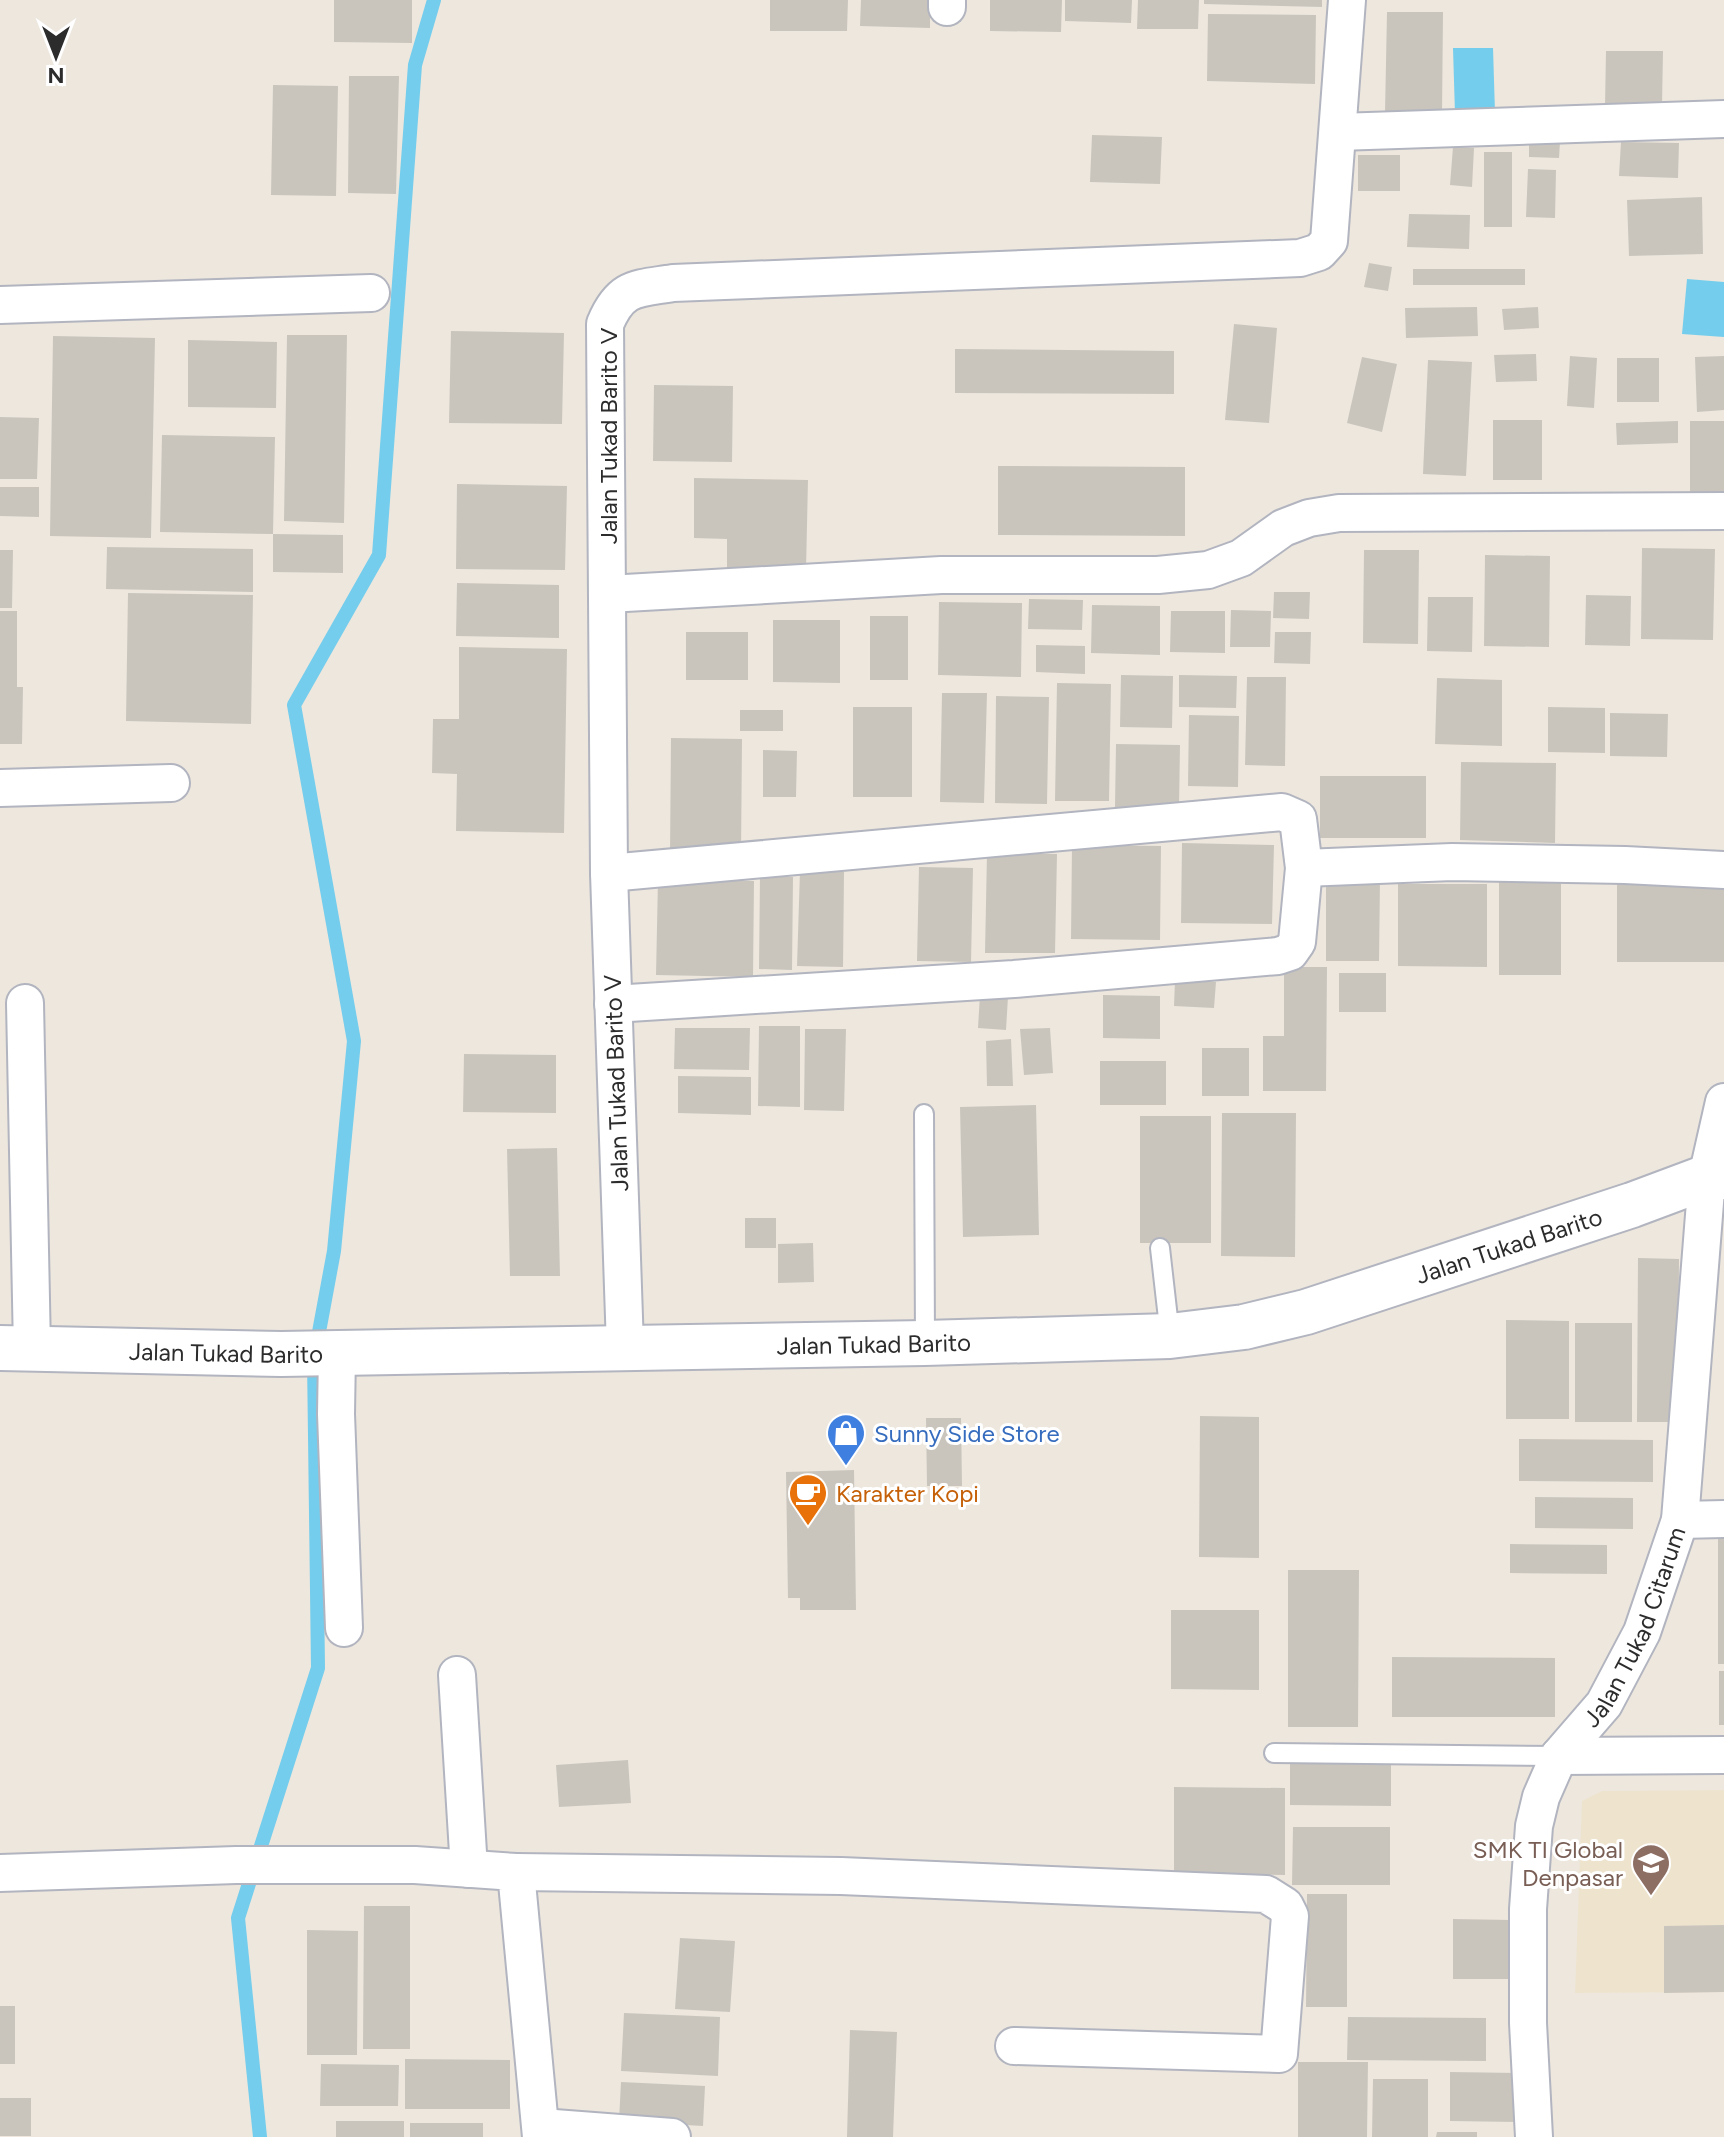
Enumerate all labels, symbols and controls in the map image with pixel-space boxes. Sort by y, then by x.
north arrow [16,16,96,96]
text: N [47,62,65,89]
street label: Jalan Tukad Barito V [594,327,623,544]
street label: Jalan Tukad Barito V [598,974,634,1192]
street label: Jalan Tukad Barito [1412,1201,1606,1290]
street label: Jalan Tukad Barito [776,1327,971,1360]
street label: Jalan Tukad Barito [129,1336,323,1369]
shop icon: Sunny Side Store [825,1412,867,1467]
place label: Sunny Side Store [874,1419,1060,1448]
cafe icon: Karakter Kopi [787,1472,829,1527]
place label: Karakter Kopi [836,1479,979,1508]
street label: Jalan Tukad Citarum [1577,1523,1691,1733]
place label: SMK TI Global Denpasar [1473,1835,1623,1892]
school or university icon: SMK TI Global Denpasar [1630,1842,1672,1897]

